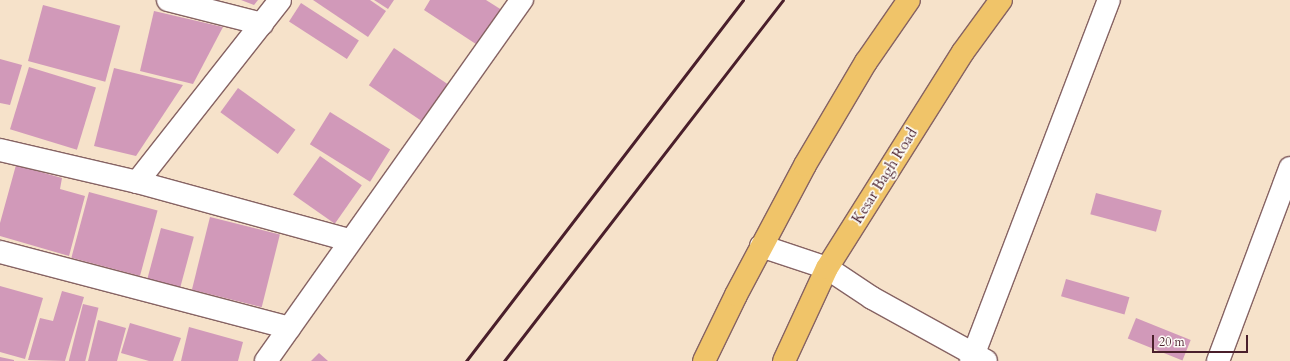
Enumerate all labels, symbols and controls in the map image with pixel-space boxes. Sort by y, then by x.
street label: Kesar Bagh Road [848,125,922,227]
scale bar [1154,327,1250,353]
text: 20 m [1159,334,1185,350]

